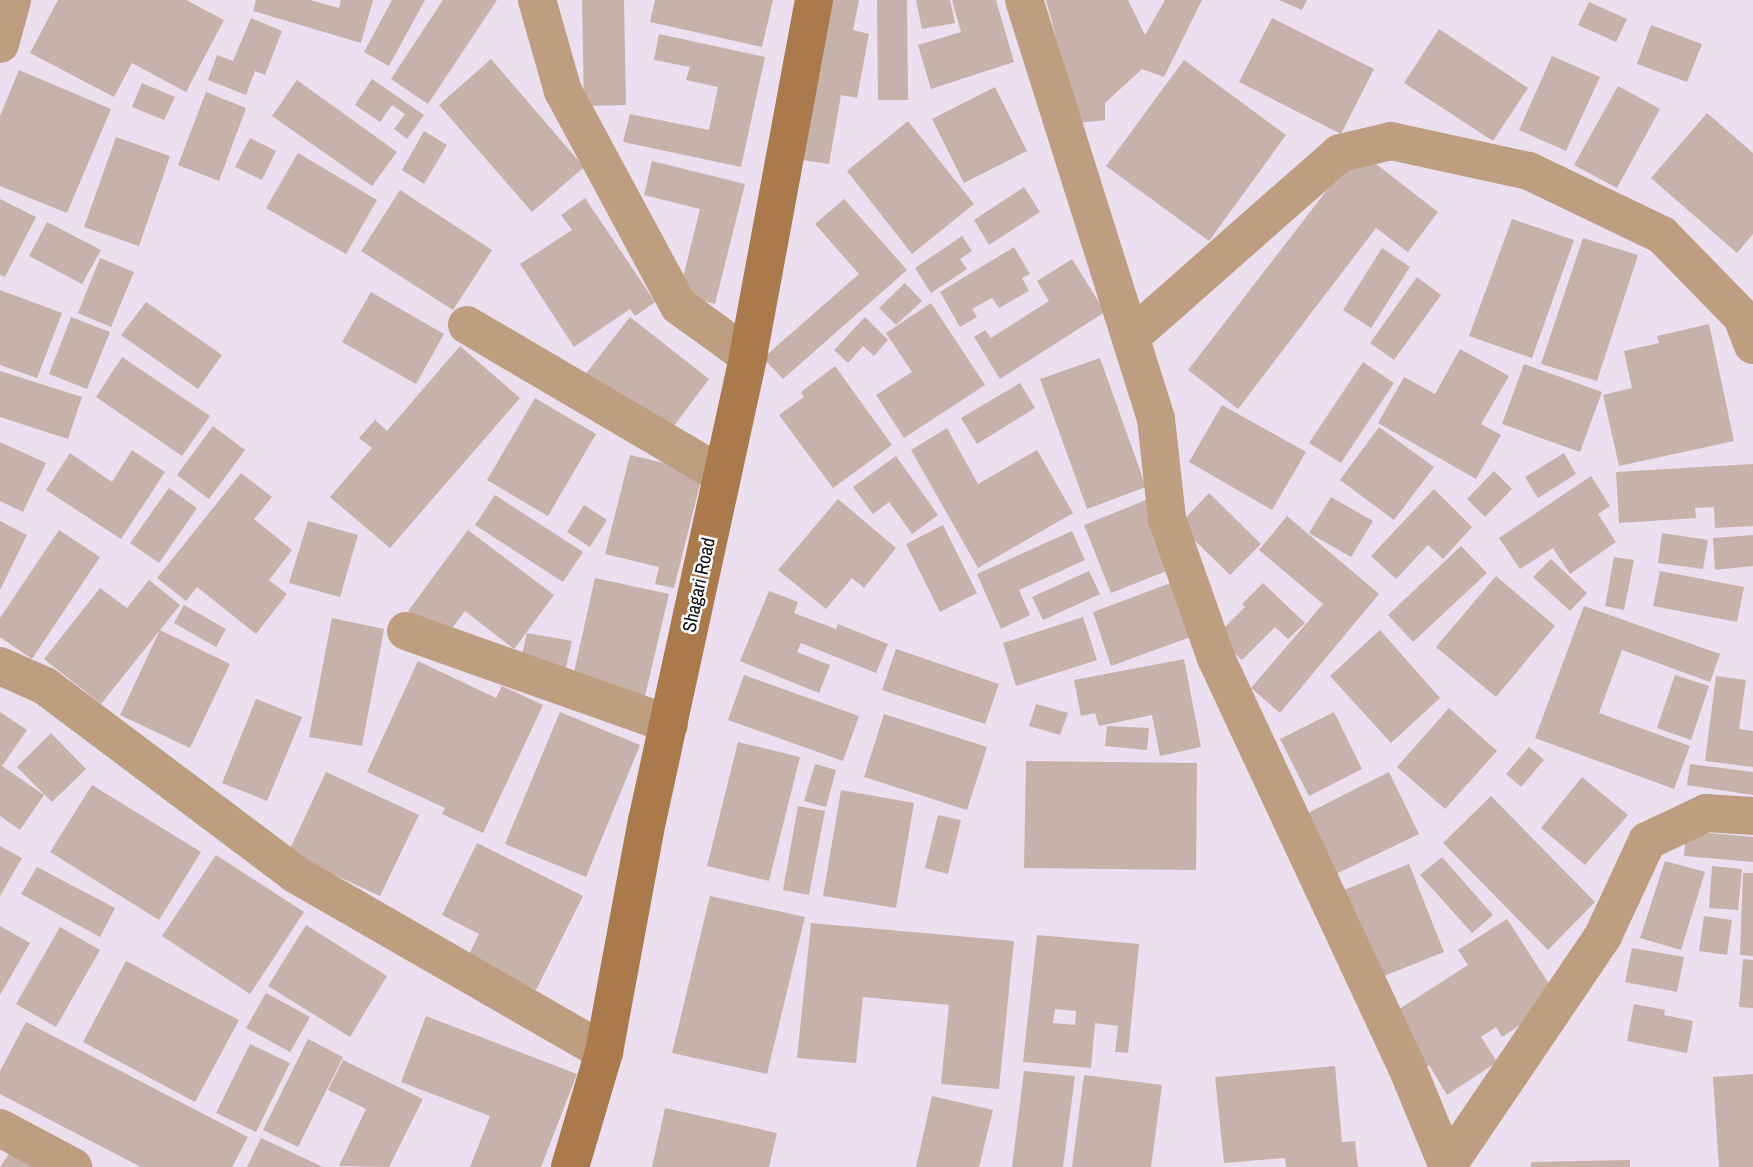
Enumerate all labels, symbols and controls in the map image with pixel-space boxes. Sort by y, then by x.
street label: Shagari Road [678,536,720,634]

